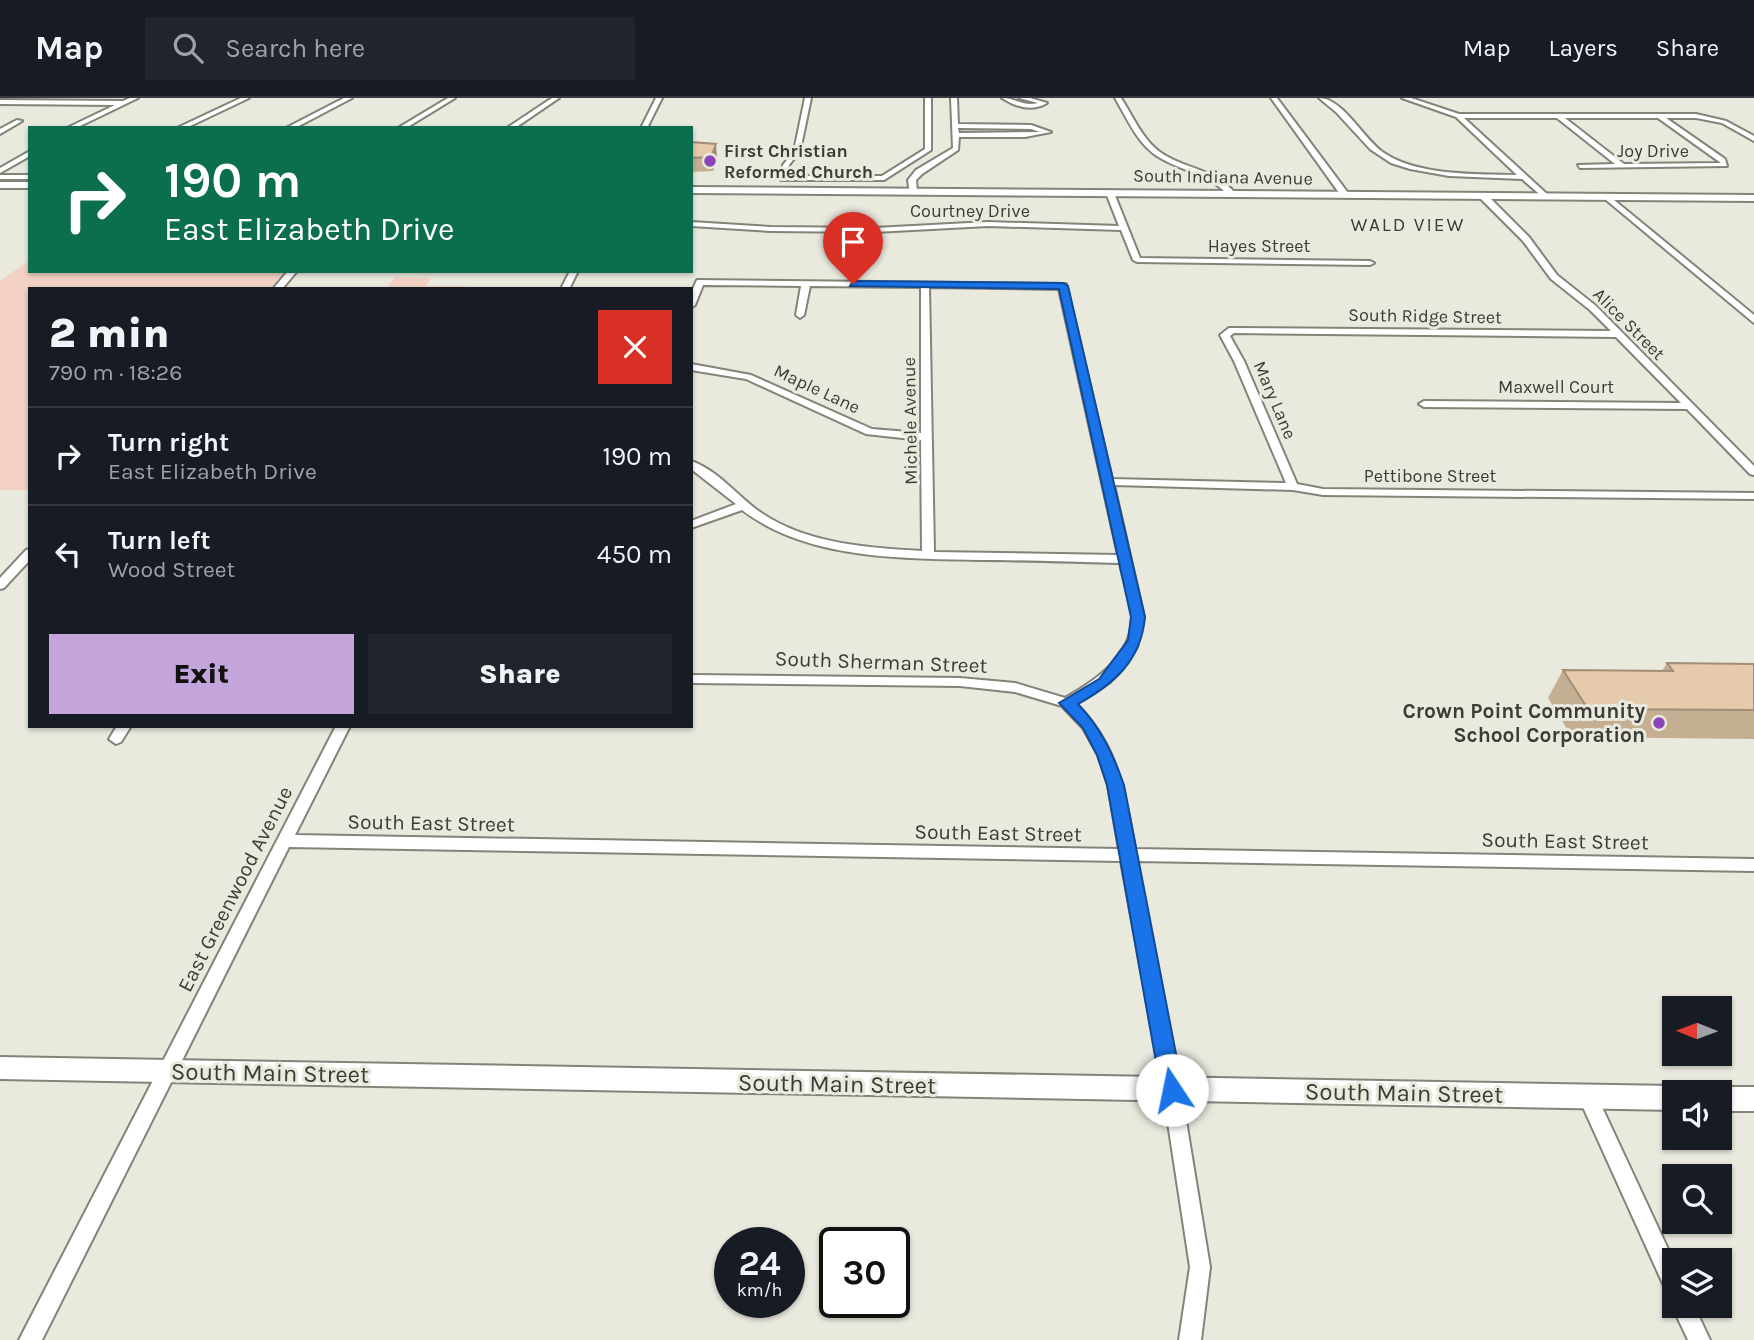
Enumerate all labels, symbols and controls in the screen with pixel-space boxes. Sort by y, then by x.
search box [145,17,635,80]
text: Map [35,29,103,67]
icon: search [169,29,207,67]
text: Search here [225,33,365,64]
text: Map [1463,34,1511,62]
text: Layers [1549,34,1618,62]
text: Share [1656,34,1719,62]
place label: First Christian Reformed Church [724,140,873,183]
street label: Joy Drive [1617,140,1689,162]
text: 190 m [164,152,301,209]
marker: First Christian Reformed Church [702,153,718,169]
icon: right [49,154,140,245]
street label: South Indiana Avenue [1133,164,1313,190]
street label: Courtney Drive [910,200,1030,222]
text: East Elizabeth Drive [164,211,454,248]
pin [823,212,883,284]
district label: WALD VIEW [1351,214,1465,236]
icon: arrive [834,223,872,261]
street label: Hayes Street [1208,235,1311,257]
street label: Alice Street [1588,283,1670,365]
street label: South Ridge Street [1348,304,1502,328]
text: 2 min [49,308,169,358]
button: close [598,310,672,384]
street label: Michele Avenue [898,357,922,485]
street label: Mary Lane [1249,358,1301,442]
text: 790 m · 18:26 [49,359,182,386]
street label: Maple Lane [770,359,864,419]
street label: Maxwell Court [1498,376,1614,398]
text: Turn right [108,427,229,458]
icon: right [49,437,87,475]
text: 190 m [602,441,672,472]
text: East Elizabeth Drive [108,458,317,485]
street label: Pettibone Street [1364,465,1496,487]
text: Turn left [108,525,210,556]
icon: left [49,535,87,573]
text: 450 m [597,539,672,570]
text: Wood Street [108,556,235,583]
button: Exit [49,634,354,714]
button: Share [368,634,672,714]
street label: South Sherman Street [774,646,988,678]
place label: Crown Point Community School Corporation [1403,699,1645,747]
marker: Crown Point Community School Corporation [1651,715,1667,731]
street label: East Greenwood Avenue [173,782,297,996]
street label: South East Street [347,810,515,836]
street label: South East Street [914,820,1082,846]
street label: South East Street [1481,828,1649,854]
north arrow [1662,996,1732,1066]
map controls [1662,996,1732,1318]
position arrow [1135,1053,1209,1127]
street label: South Main Street [171,1057,369,1089]
street label: South Main Street [738,1068,936,1100]
street label: South Main Street [1305,1077,1503,1109]
button: sound [1662,1080,1732,1150]
button: search [1662,1164,1732,1234]
speed limit sign: 30 [819,1227,910,1318]
text: 24 [739,1243,781,1284]
button: layers [1662,1248,1732,1318]
text: km/h [737,1279,782,1301]

